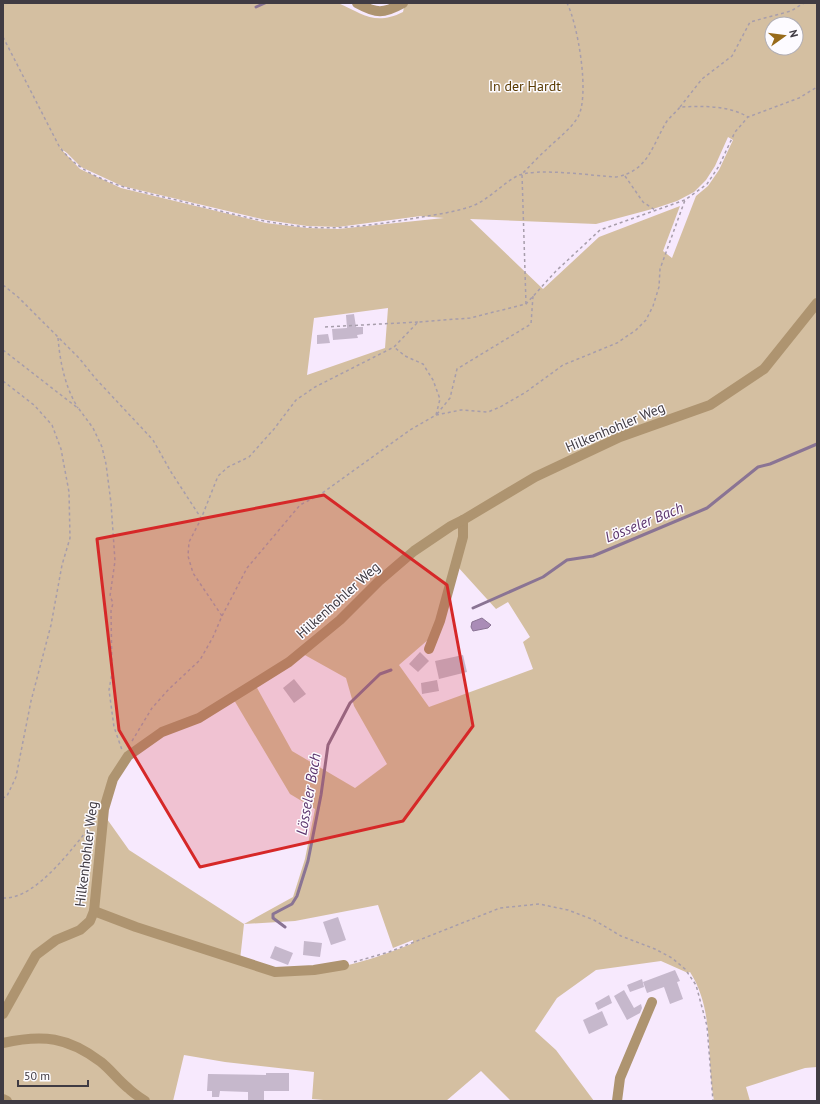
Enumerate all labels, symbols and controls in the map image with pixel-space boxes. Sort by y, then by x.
north arrow [764,16,804,56]
text: N [786,28,801,39]
park label: In der Hardt [489,77,561,95]
street label: Hilkenhohler Weg [563,398,667,456]
water label: Lösseler Bach [602,498,686,546]
street label: Hilkenhohler Weg [292,558,384,642]
water label: Lösseler Bach [291,751,325,837]
street label: Hilkenhohler Weg [71,800,101,908]
scale bar [18,1062,88,1088]
text: 50 m [24,1068,50,1083]

